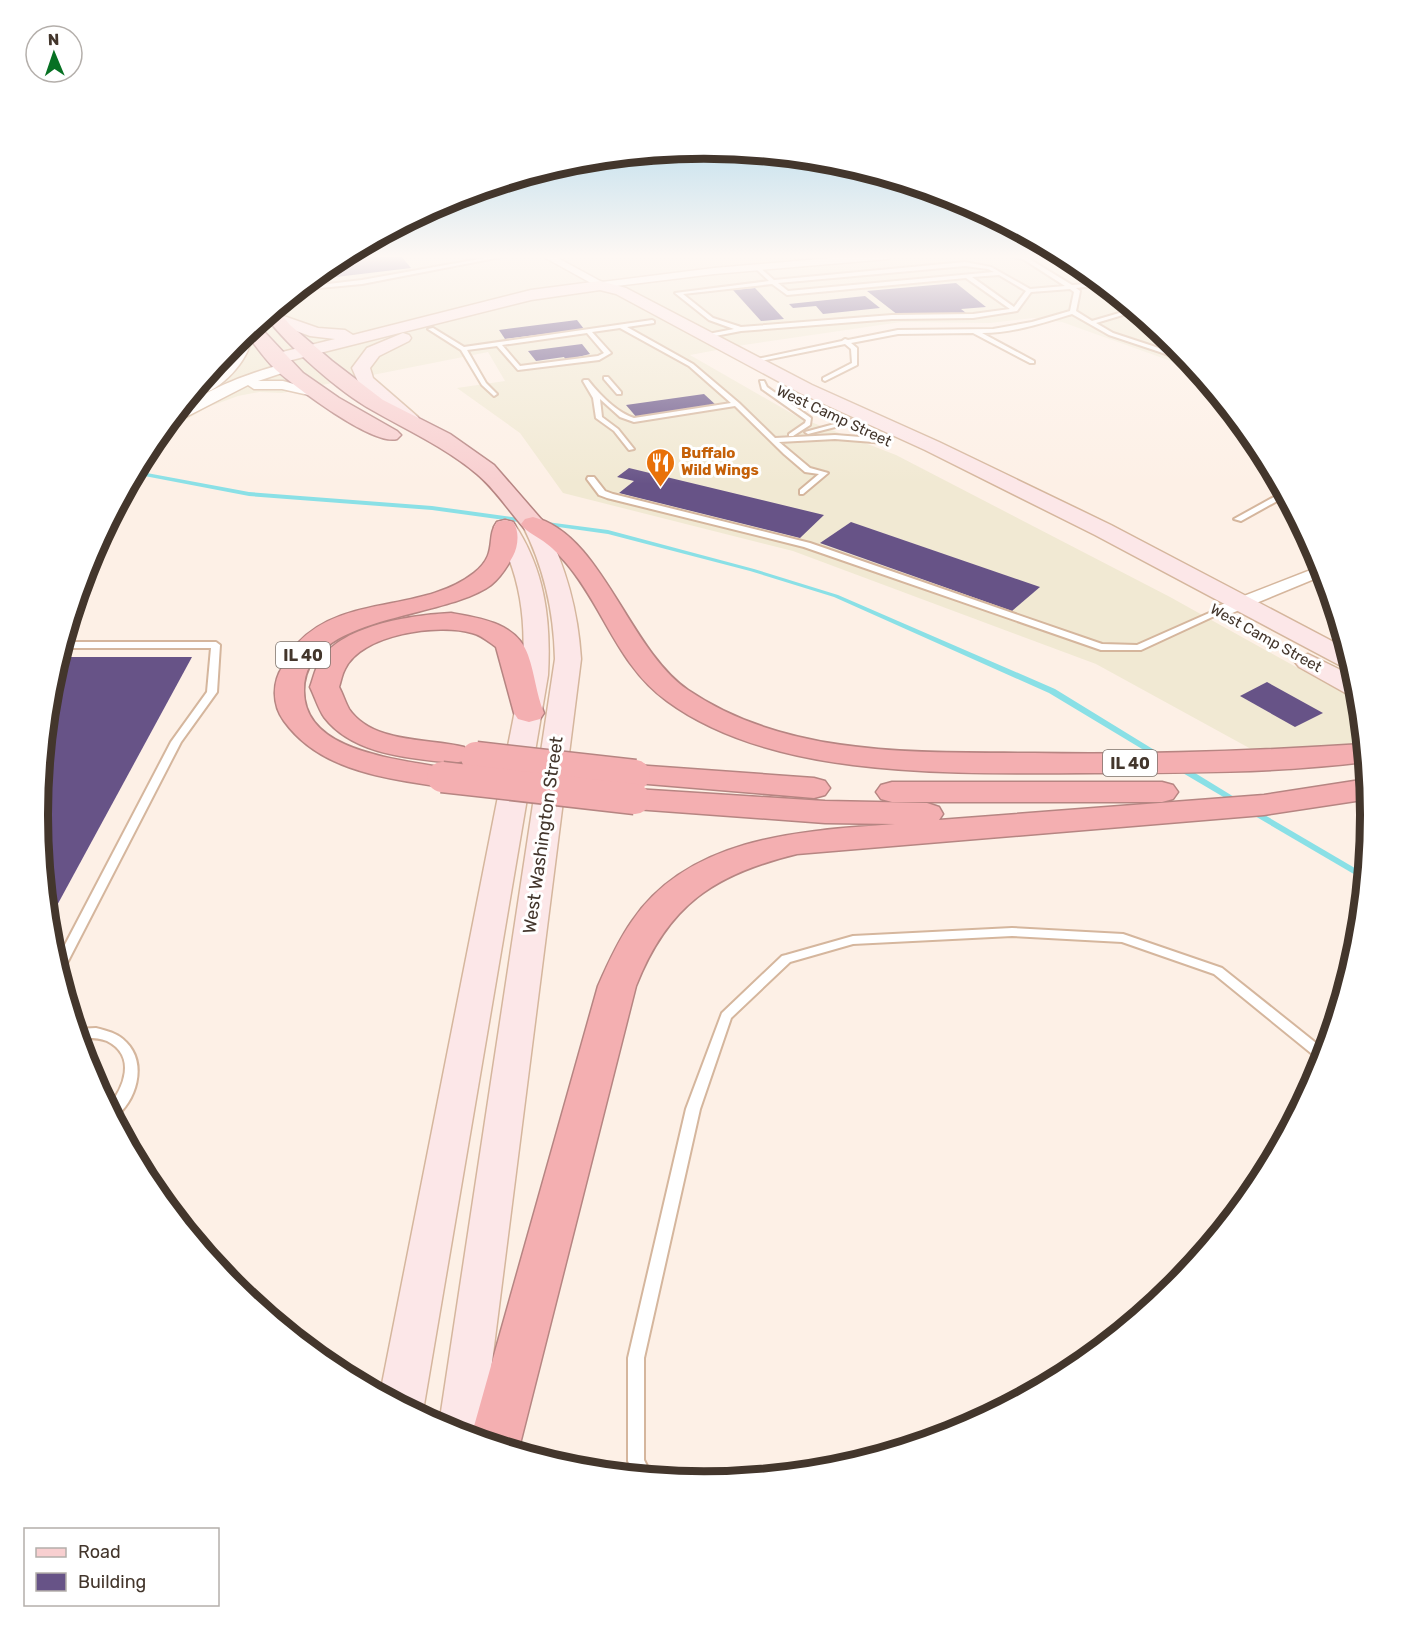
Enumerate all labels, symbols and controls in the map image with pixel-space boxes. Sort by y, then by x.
north arrow [24,24,84,84]
text: N [47,30,60,49]
street label: West Camp Street [774,381,895,451]
place label: Buffalo Wild Wings [681,444,759,479]
restaurant icon: Buffalo Wild Wings [644,446,676,488]
street label: West Camp Street [1207,600,1325,676]
road number: IL 40 [276,642,330,668]
street label: West Washington Street [518,735,568,935]
road number: IL 40 [1103,750,1157,776]
legend [24,1528,219,1606]
text: Road [78,1541,121,1563]
text: Building [78,1571,146,1593]

